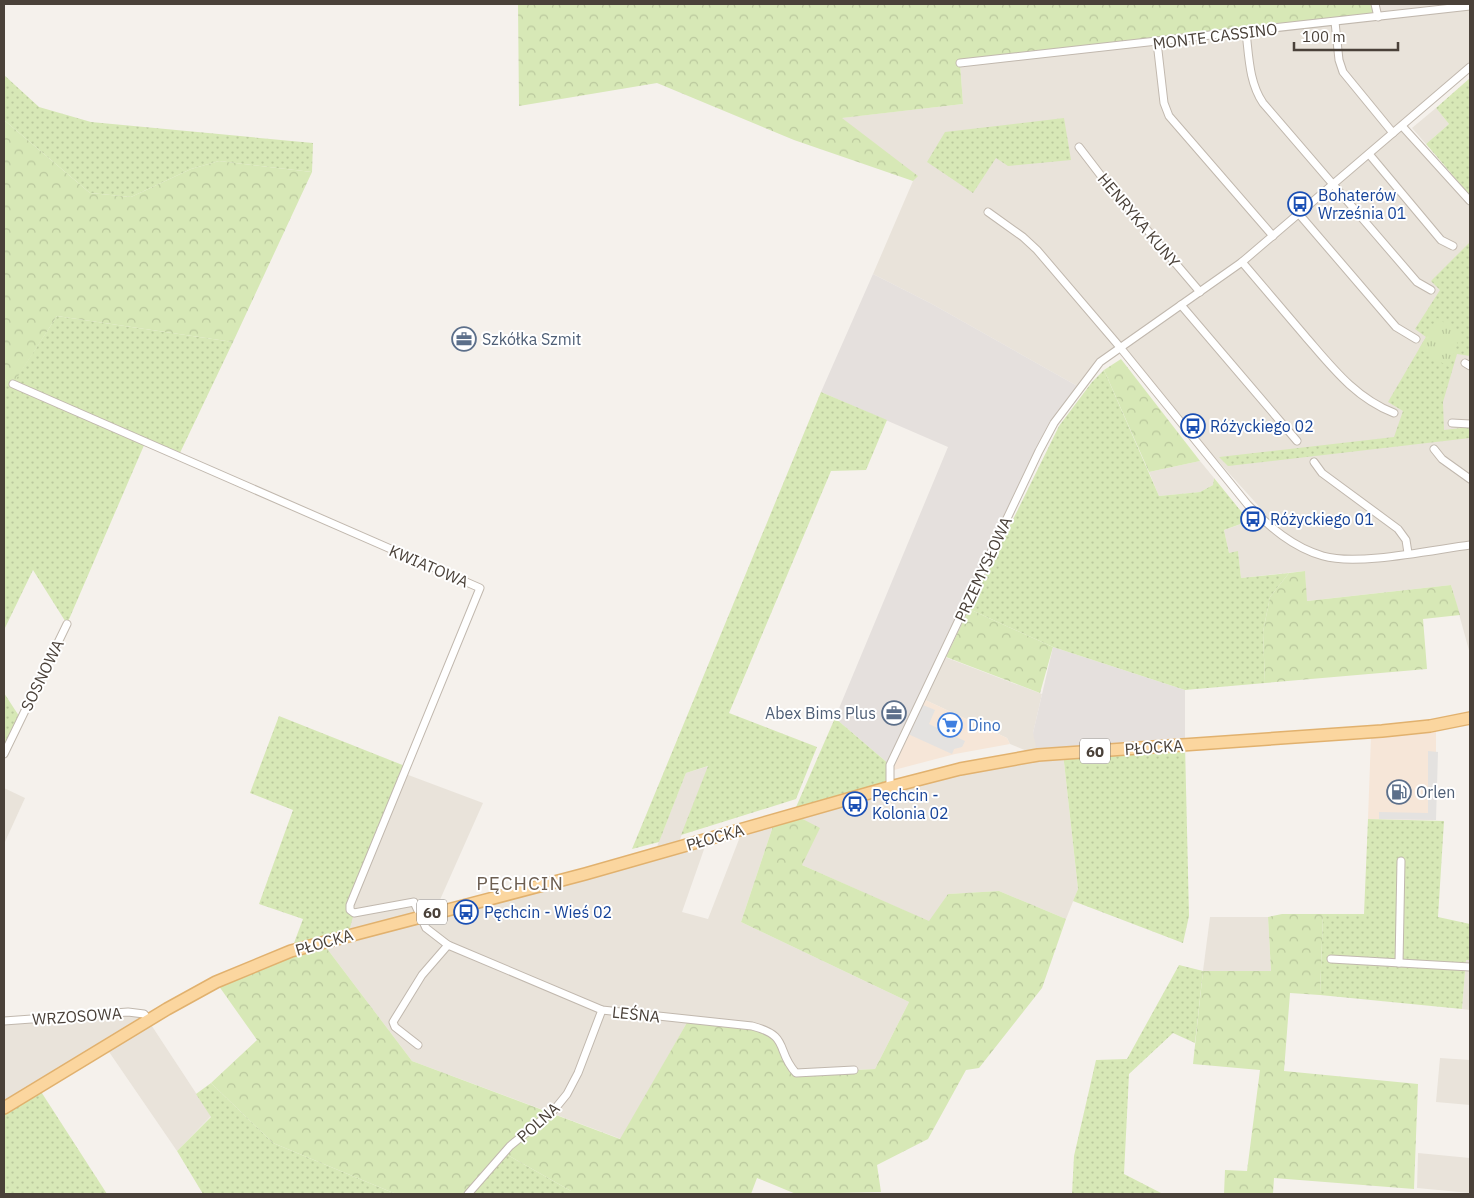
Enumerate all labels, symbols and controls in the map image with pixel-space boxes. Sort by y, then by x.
street label: MONTE CASSINO [1151,18,1279,54]
scale bar [1294,20,1398,52]
text: 100 m [1302,27,1346,46]
street label: HENRYKA KUNY [1094,169,1185,272]
place label: Bohaterów Września 01 [1318,185,1406,223]
bus stop icon: Bohaterów Września 01 [1287,191,1313,217]
office icon: Szkółka Szmit [451,326,477,352]
place label: Szkółka Szmit [482,329,581,349]
bus stop icon: Różyckiego 02 [1180,413,1206,439]
place label: Różyckiego 02 [1210,416,1314,436]
bus stop icon: Różyckiego 01 [1240,506,1266,532]
place label: Różyckiego 01 [1270,509,1374,529]
street label: PRZEMYSŁOWA [950,513,1016,625]
street label: KWIATOWA [386,540,472,592]
street label: SOSNOWA [16,636,68,714]
office icon: Abex Bims Plus [881,700,907,726]
place label: Abex Bims Plus [765,703,876,723]
supermarket icon: Dino [937,712,963,738]
place label: Dino [968,715,1001,735]
street label: PŁOCKA [1124,735,1184,759]
road number: 60 [1080,738,1110,764]
fuel station icon: Orlen [1386,779,1412,805]
place label: Orlen [1416,782,1455,802]
place label: Pęchcin - Kolonia 02 [872,785,949,823]
bus stop icon: Pęchcin - Kolonia 02 [842,791,868,817]
street label: PŁOCKA [684,819,746,855]
district label: PĘCHCIN [476,871,564,895]
bus stop icon: Pęchcin - Wieś 02 [453,899,479,925]
road number: 60 [417,900,447,924]
place label: Pęchcin - Wieś 02 [484,902,612,922]
street label: PŁOCKA [293,924,355,960]
street label: LEŚNA [611,1001,661,1026]
street label: WRZOSOWA [31,1003,123,1029]
street label: POLNA [513,1098,563,1146]

